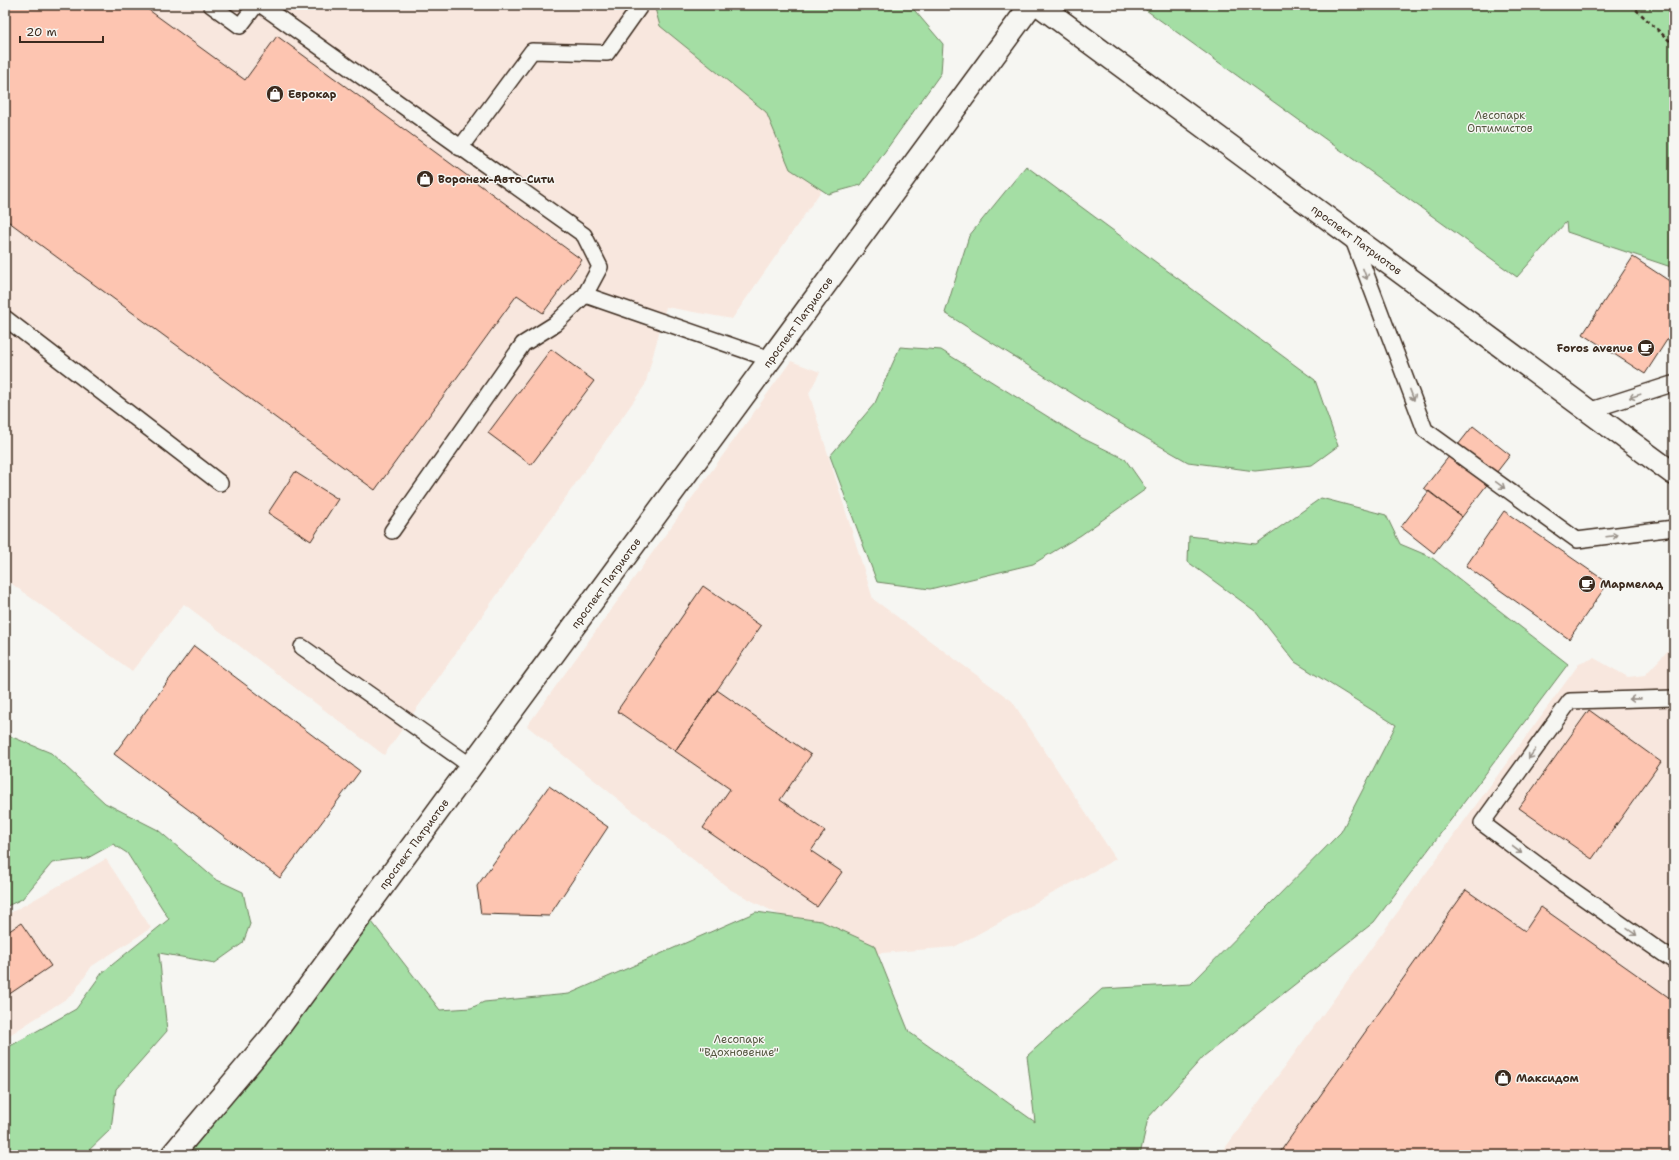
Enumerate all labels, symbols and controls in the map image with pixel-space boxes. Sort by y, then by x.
scale bar [20,18,103,44]
text: 20 m [26,24,57,40]
shop icon: Еврокар [265,84,285,104]
place label: Еврокар [288,87,337,102]
park label: Лесопарк Оптимистов [1467,108,1533,136]
shop icon: Воронеж-Авто-Сити [415,169,435,189]
place label: Воронеж-Авто-Сити [438,172,555,187]
street label: проспект Патриотов [1308,202,1405,279]
one-way arrow [1362,267,1370,279]
street label: проспект Патриотов [760,274,837,371]
cafe icon: Foros avenue [1636,338,1656,358]
place label: Foros avenue [1557,341,1633,356]
one-way arrow [1408,389,1416,401]
one-way arrow [1629,393,1642,400]
one-way arrow [1495,480,1506,489]
one-way arrow [1605,532,1618,540]
street label: проспект Патриотов [568,535,645,632]
cafe icon: Мармелад [1577,574,1597,594]
place label: Мармелад [1600,577,1663,592]
one-way arrow [1629,696,1642,703]
one-way arrow [1528,748,1536,759]
street label: проспект Патриотов [376,796,453,893]
one-way arrow [1512,846,1523,854]
one-way arrow [1626,927,1637,936]
park label: Лесопарк "Вдохновение" [699,1032,779,1060]
shop icon: Максидом [1493,1068,1513,1088]
place label: Максидом [1516,1071,1579,1086]

